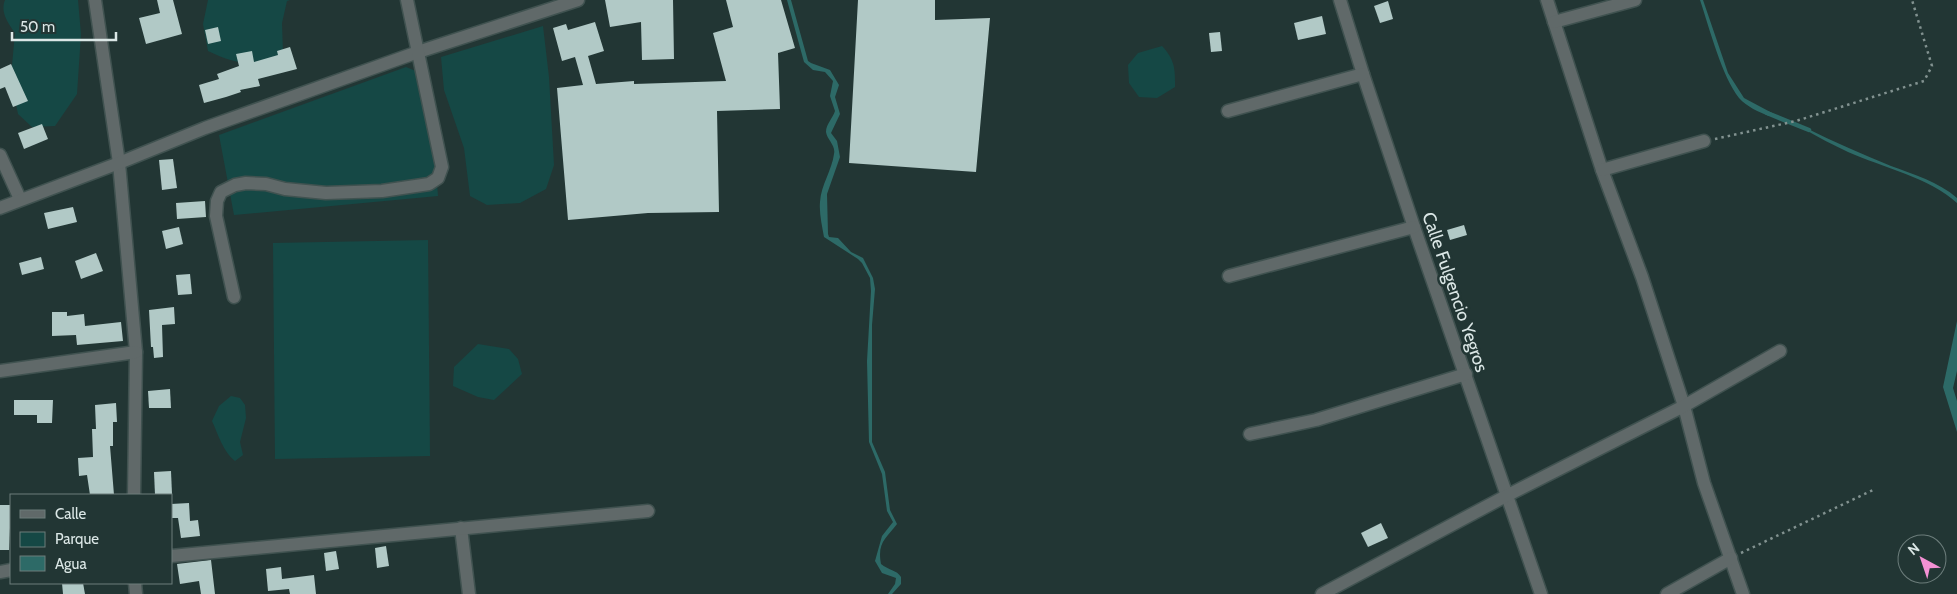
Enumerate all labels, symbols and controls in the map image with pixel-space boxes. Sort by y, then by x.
scale bar [12,10,116,42]
text: 50 m [20,18,55,36]
street label: Calle Fulgencio Yegros [1417,209,1493,375]
legend [10,494,172,584]
text: Calle [55,505,86,523]
text: Parque [55,530,99,548]
north arrow [1897,534,1947,584]
text: N [1904,539,1923,559]
text: Agua [55,555,87,573]

